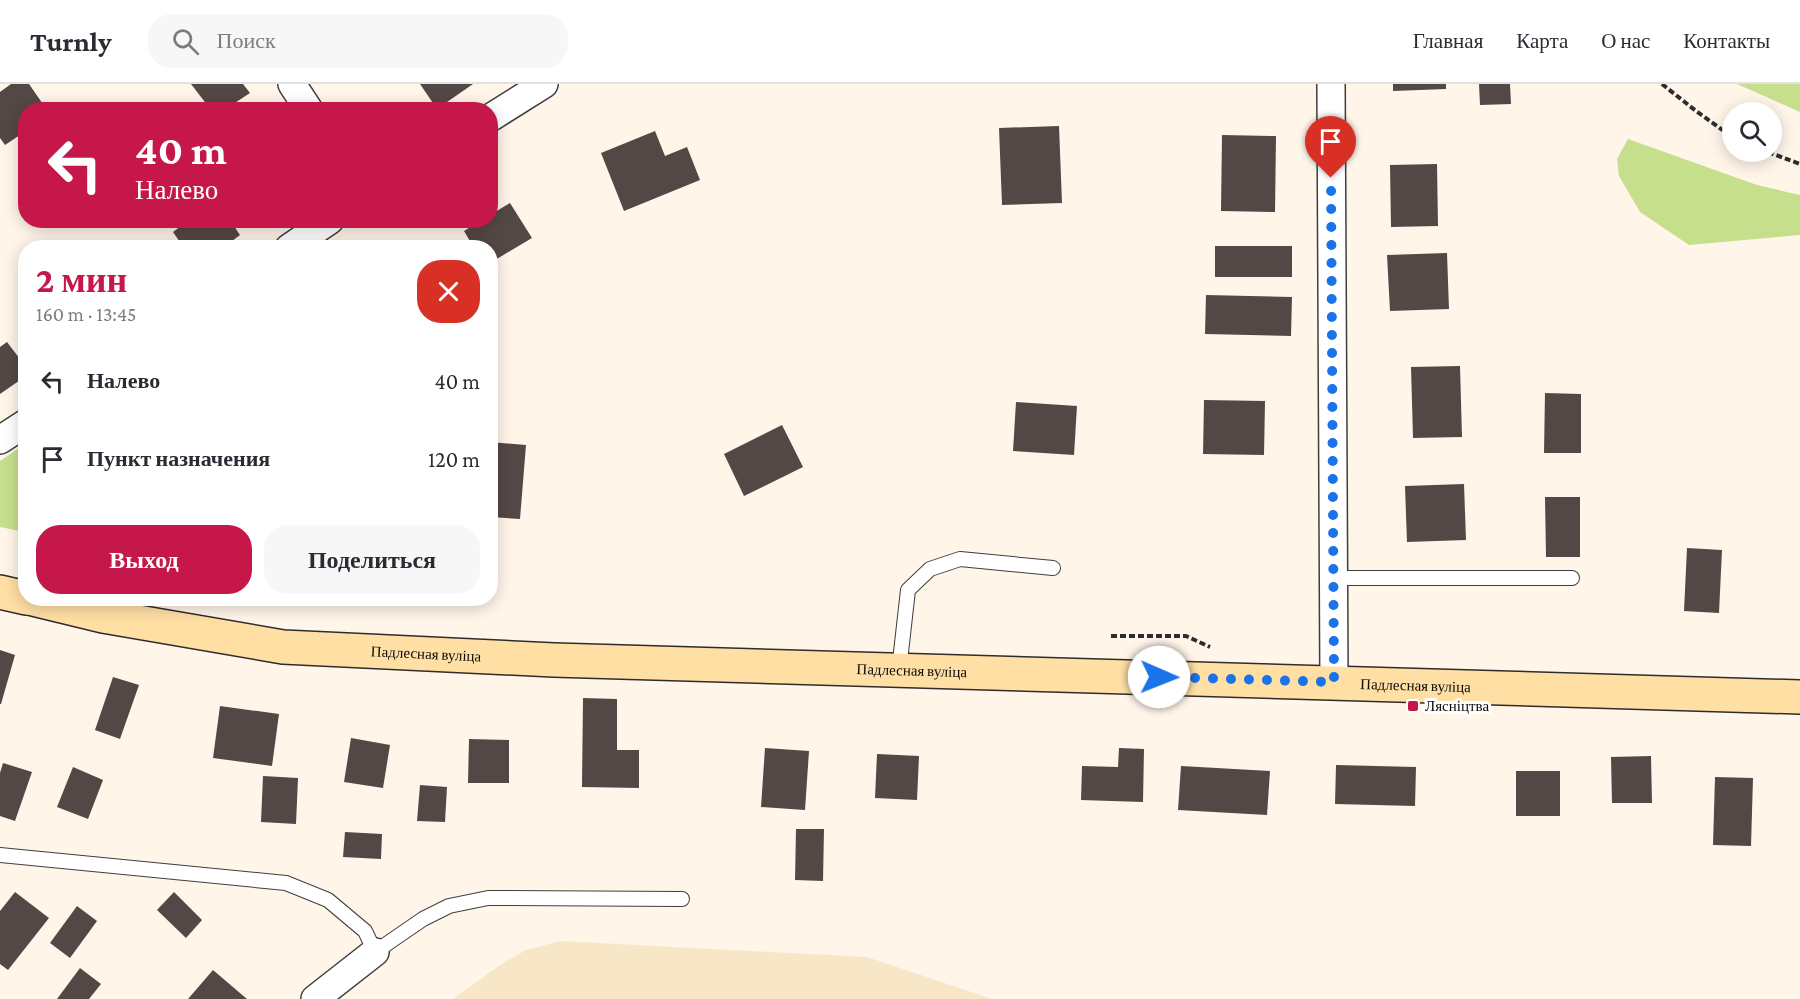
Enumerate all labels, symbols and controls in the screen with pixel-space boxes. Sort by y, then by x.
search box [148,14,568,68]
icon: search [169,25,202,58]
text: Turnly [30,26,112,57]
text: Поиск [217,28,276,53]
text: Главная [1413,29,1483,53]
text: Карта [1516,29,1568,53]
text: О нас [1601,29,1650,53]
text: Контакты [1683,29,1770,53]
map controls [1722,102,1782,162]
button: search [1722,102,1782,162]
pin [1305,116,1356,178]
icon: arrive [1314,125,1347,158]
icon: left [36,126,114,204]
text: 40 m [135,126,227,173]
text: Налево [135,175,218,205]
text: 2 мин [36,260,127,300]
button: close [417,260,480,323]
text: 160 m · 13:45 [36,303,137,325]
icon: left [36,365,69,398]
text: Налево [87,368,160,393]
text: 40 m [435,369,480,394]
icon: arrive [36,443,69,476]
text: Пункт назначения [87,446,270,471]
text: 120 m [428,447,480,472]
button: Выход [36,525,252,594]
button: Поделиться [264,525,480,594]
street label: Падлесная вуліца [370,643,482,665]
position arrow [1127,645,1191,709]
street label: Падлесная вуліца [856,661,968,680]
street label: Падлесная вуліца [1360,676,1471,695]
place label: Лясніцтва [1425,698,1489,714]
marker: Лясніцтва [1406,699,1420,713]

